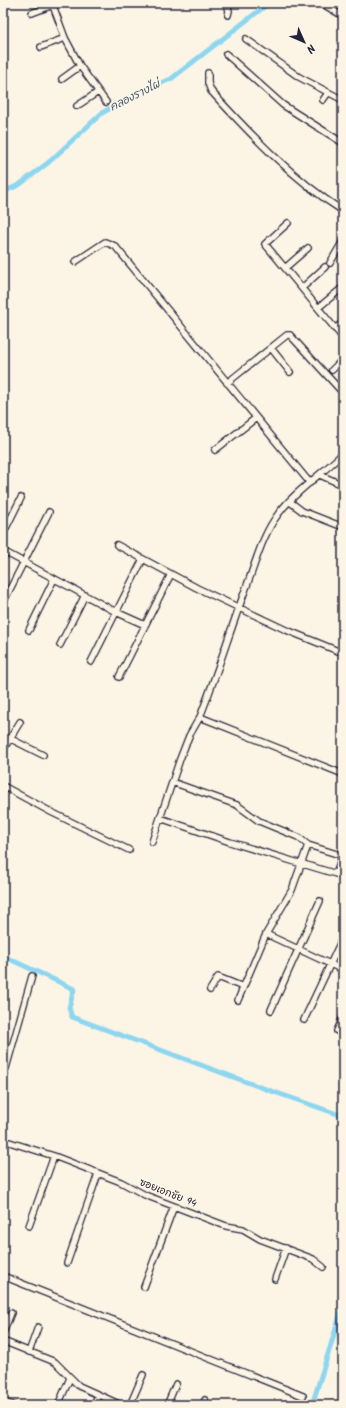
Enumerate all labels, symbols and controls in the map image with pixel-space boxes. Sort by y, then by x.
north arrow [284,22,324,62]
text: N [302,40,319,57]
water label: คลองรางไผ่ [107,75,165,116]
street label: ซอยเอกชัย 94 [137,1174,200,1212]

